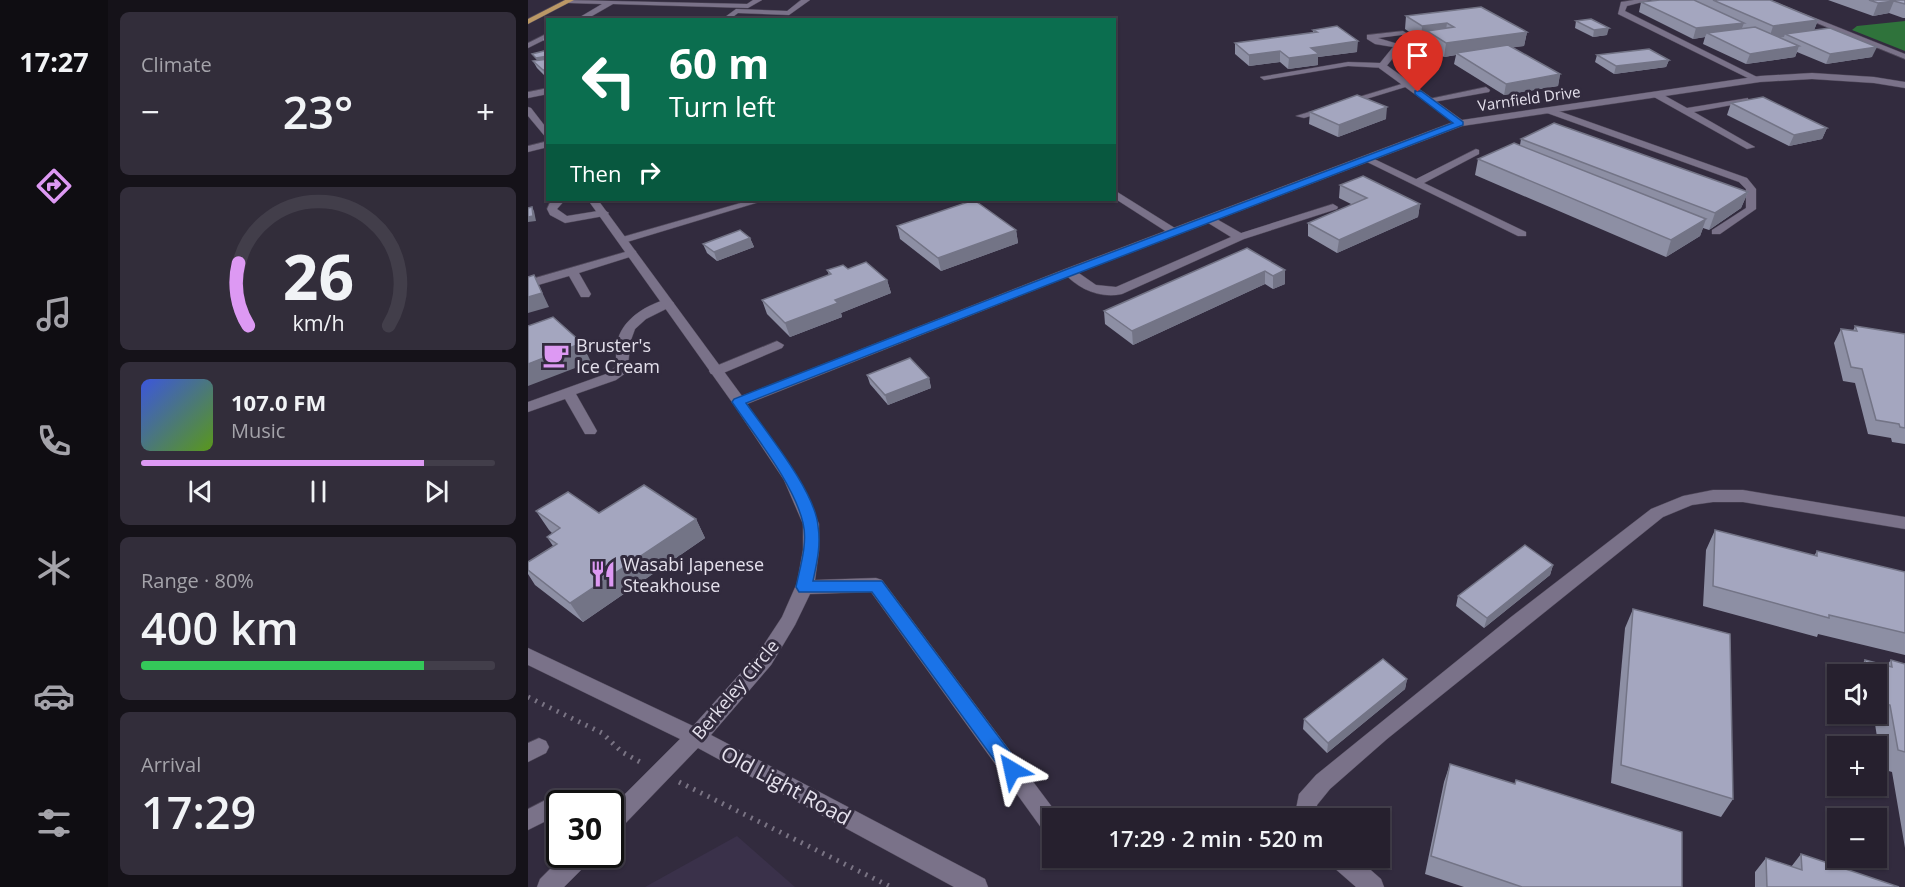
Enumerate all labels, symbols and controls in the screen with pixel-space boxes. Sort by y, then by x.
pin [1392,30,1443,92]
text: 60 m [669,34,769,91]
icon: arrive [1401,39,1434,72]
icon: left [570,42,648,120]
text: 17:27 [19,43,89,80]
text: Climate [141,51,212,78]
text: 23° [283,81,353,142]
street label: Varnfield Drive [1476,81,1582,115]
text: Turn left [669,88,776,125]
text: − [141,89,160,134]
text: + [476,89,495,134]
icon: right [633,156,666,189]
text: Then [570,158,621,188]
icon: directions [33,165,75,207]
text: 26 [282,233,354,318]
icon: music [33,293,75,335]
text: km/h [292,308,344,337]
place label: Bruster's Ice Cream [576,333,660,378]
cafe icon: Bruster's Ice Cream [541,340,571,370]
text: 107.0 FM [231,387,326,417]
text: Music [231,417,285,444]
icon: phone [33,420,75,462]
icon: previous [184,475,217,508]
icon: pause [302,475,335,508]
icon: next [420,475,453,508]
icon: climate [33,547,75,589]
place label: Wasabi Japenese Steakhouse [623,552,764,597]
restaurant icon: Wasabi Japenese Steakhouse [588,559,618,589]
text: Range · 80% [141,567,254,594]
text: 400 km [141,597,299,658]
street label: Berkeley Circle [686,634,784,744]
map controls [1827,664,1887,868]
button: sound [1827,664,1887,724]
icon: car [33,675,75,717]
button: + [1827,736,1887,796]
position arrow [980,738,1044,802]
street label: Old Light Road [716,739,856,831]
text: Arrival [141,751,201,778]
text: 17:29 [141,781,256,842]
speed limit sign: 30 [546,790,624,868]
icon: filters [33,802,75,844]
button: − [1827,808,1887,868]
text: 17:29 · 2 min · 520 m [1108,823,1324,853]

